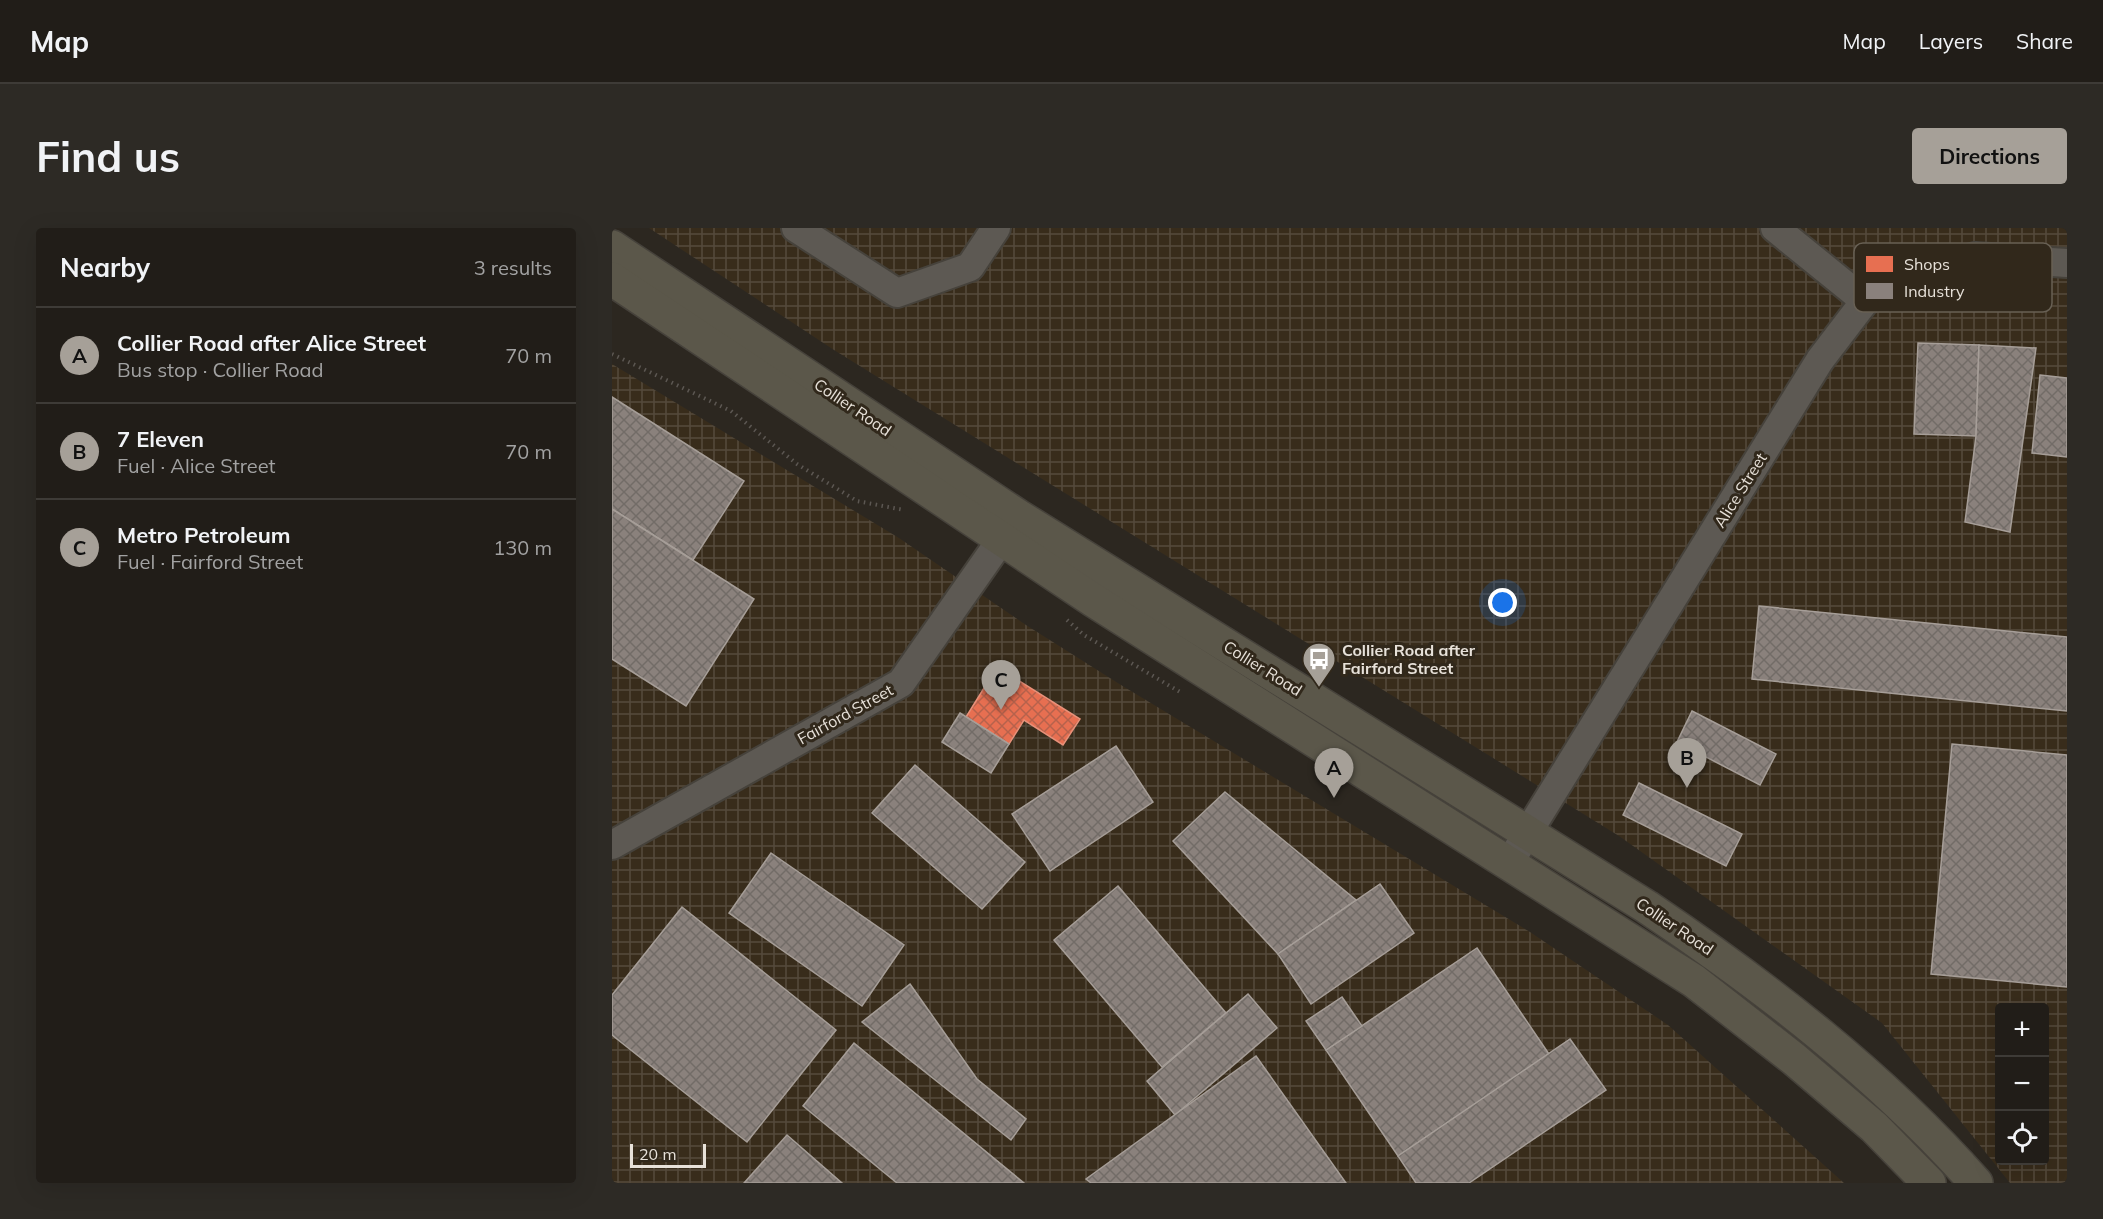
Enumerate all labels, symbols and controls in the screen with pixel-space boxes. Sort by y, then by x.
text: Map [30,24,89,59]
text: Map [1843,28,1886,54]
text: Layers [1919,28,1983,54]
text: Share [2016,28,2073,54]
button: Directions [1912,128,2067,184]
text: Find us [36,130,180,183]
legend [1854,243,2052,312]
text: Nearby [60,251,150,284]
text: Shops [1904,254,1950,274]
text: 3 results [474,255,552,280]
text: Industry [1904,281,1965,301]
text: Collier Road after Alice Street [117,329,426,357]
text: A [72,343,87,368]
text: 70 m [505,343,552,368]
text: Bus stop · Collier Road [117,357,324,382]
street label: Collier Road [811,374,895,440]
text: 7 Eleven [117,425,204,453]
text: B [73,439,86,464]
text: 70 m [505,439,552,464]
street label: Alice Street [1709,449,1771,531]
text: Fuel · Alice Street [117,453,276,478]
text: Metro Petroleum [117,521,291,549]
text: C [73,535,86,560]
text: 130 m [493,535,552,560]
text: Fuel · Fairford Street [117,549,303,574]
your location [1488,588,1517,617]
street label: Collier Road [1220,636,1306,700]
place label: Collier Road after Fairford Street [1342,640,1476,678]
bus stop icon: Collier Road after Fairford Street [1301,641,1337,688]
pin: C [982,660,1020,710]
street label: Fairford Street [794,679,897,749]
pin: B [1668,738,1706,788]
pin: A [1314,748,1354,798]
street label: Collier Road [1633,893,1717,959]
map controls [1995,1003,2049,1165]
button: + [1995,1003,2049,1057]
button: − [1995,1057,2049,1111]
button: locate [1995,1111,2049,1165]
scale bar [630,1141,706,1168]
text: 20 m [639,1144,676,1164]

